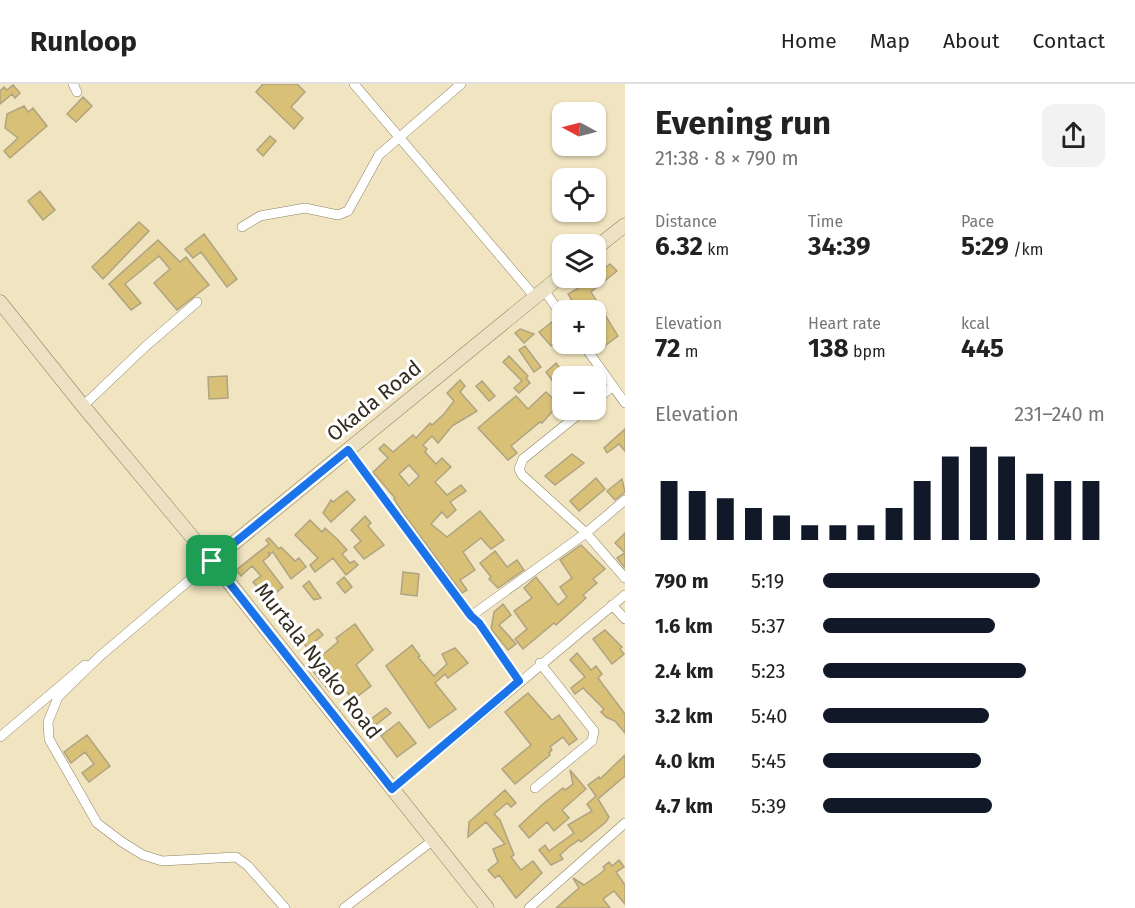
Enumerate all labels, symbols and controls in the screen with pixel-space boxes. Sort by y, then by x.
text: Runloop [30,25,137,58]
text: Home [781,28,837,54]
text: Map [870,28,910,54]
text: About [943,28,1000,54]
text: Contact [1033,28,1105,54]
north arrow [552,102,606,156]
map controls [552,102,606,420]
text: Evening run [655,103,831,143]
button: share [1042,104,1105,167]
text: 21:38 · 8 × 790 m [655,146,799,170]
button: locate [552,168,606,222]
text: Distance [655,212,717,231]
text: Time [808,212,843,231]
text: Pace [961,212,994,231]
text: 6.32 [655,231,703,262]
text: 34:39 [808,231,871,262]
text: 5:29 [961,231,1009,262]
button: layers [552,234,606,288]
text: km [703,240,729,259]
text: /km [1009,240,1043,259]
button: + [552,300,606,354]
text: Elevation [655,314,722,333]
text: Heart rate [808,314,881,333]
text: kcal [961,314,990,333]
text: 72 [655,333,680,364]
text: 138 [808,333,849,364]
text: 445 [961,333,1004,364]
text: m [680,342,698,361]
text: bpm [849,342,886,361]
street label: Okada Road [321,355,427,447]
button: − [552,366,606,420]
text: Elevation [655,402,739,426]
text: 231–240 m [1014,402,1105,426]
pin [186,535,237,586]
icon: arrive [195,544,228,577]
text: 790 m [655,569,709,593]
text: 5:19 [751,569,784,593]
street label: Murtala Nyako Road [249,578,387,744]
text: 1.6 km [655,614,713,638]
text: 5:37 [751,614,785,638]
text: 2.4 km [655,659,714,683]
text: 5:23 [751,659,786,683]
text: 3.2 km [655,704,713,728]
text: 5:40 [751,704,788,728]
text: 4.0 km [655,749,715,773]
text: 5:45 [751,749,786,773]
text: 4.7 km [655,794,713,818]
text: 5:39 [751,794,786,818]

